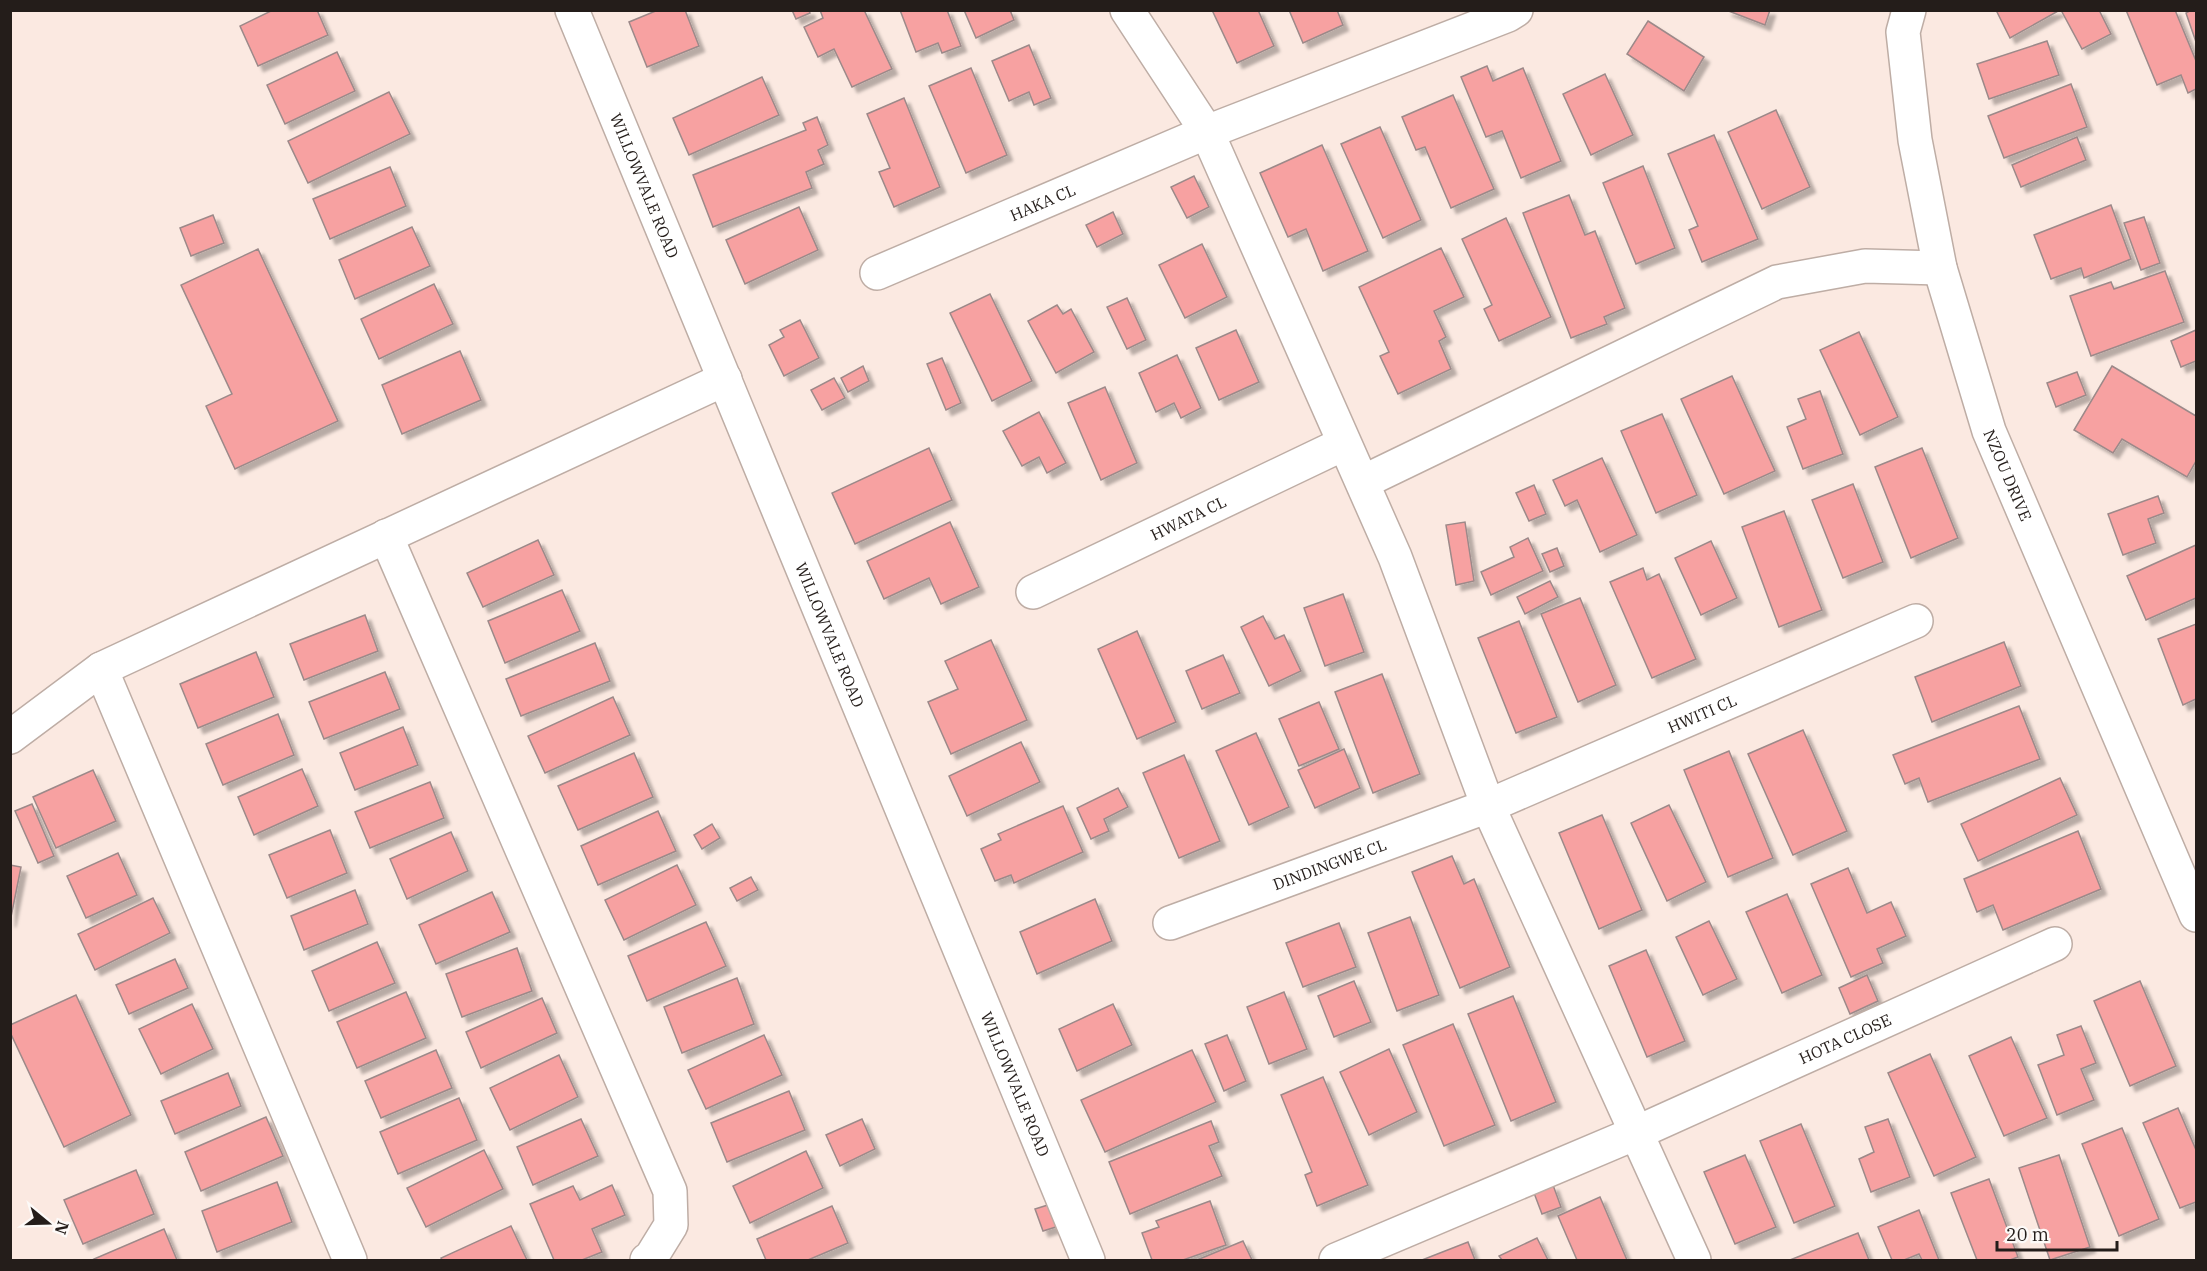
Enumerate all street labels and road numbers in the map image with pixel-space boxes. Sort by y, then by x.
street label: WILLOWVALE ROAD [606,110,683,261]
street label: HAKA CL [1007,179,1078,225]
street label: NZOU DRIVE [1979,426,2036,524]
street label: HWATA CL [1147,491,1229,545]
street label: WILLOWVALE ROAD [791,559,869,710]
street label: HWITI CL [1664,690,1740,737]
street label: DINDINGWE CL [1270,834,1389,894]
street label: WILLOWVALE ROAD [977,1009,1054,1160]
street label: HOTA CLOSE [1796,1009,1894,1068]

